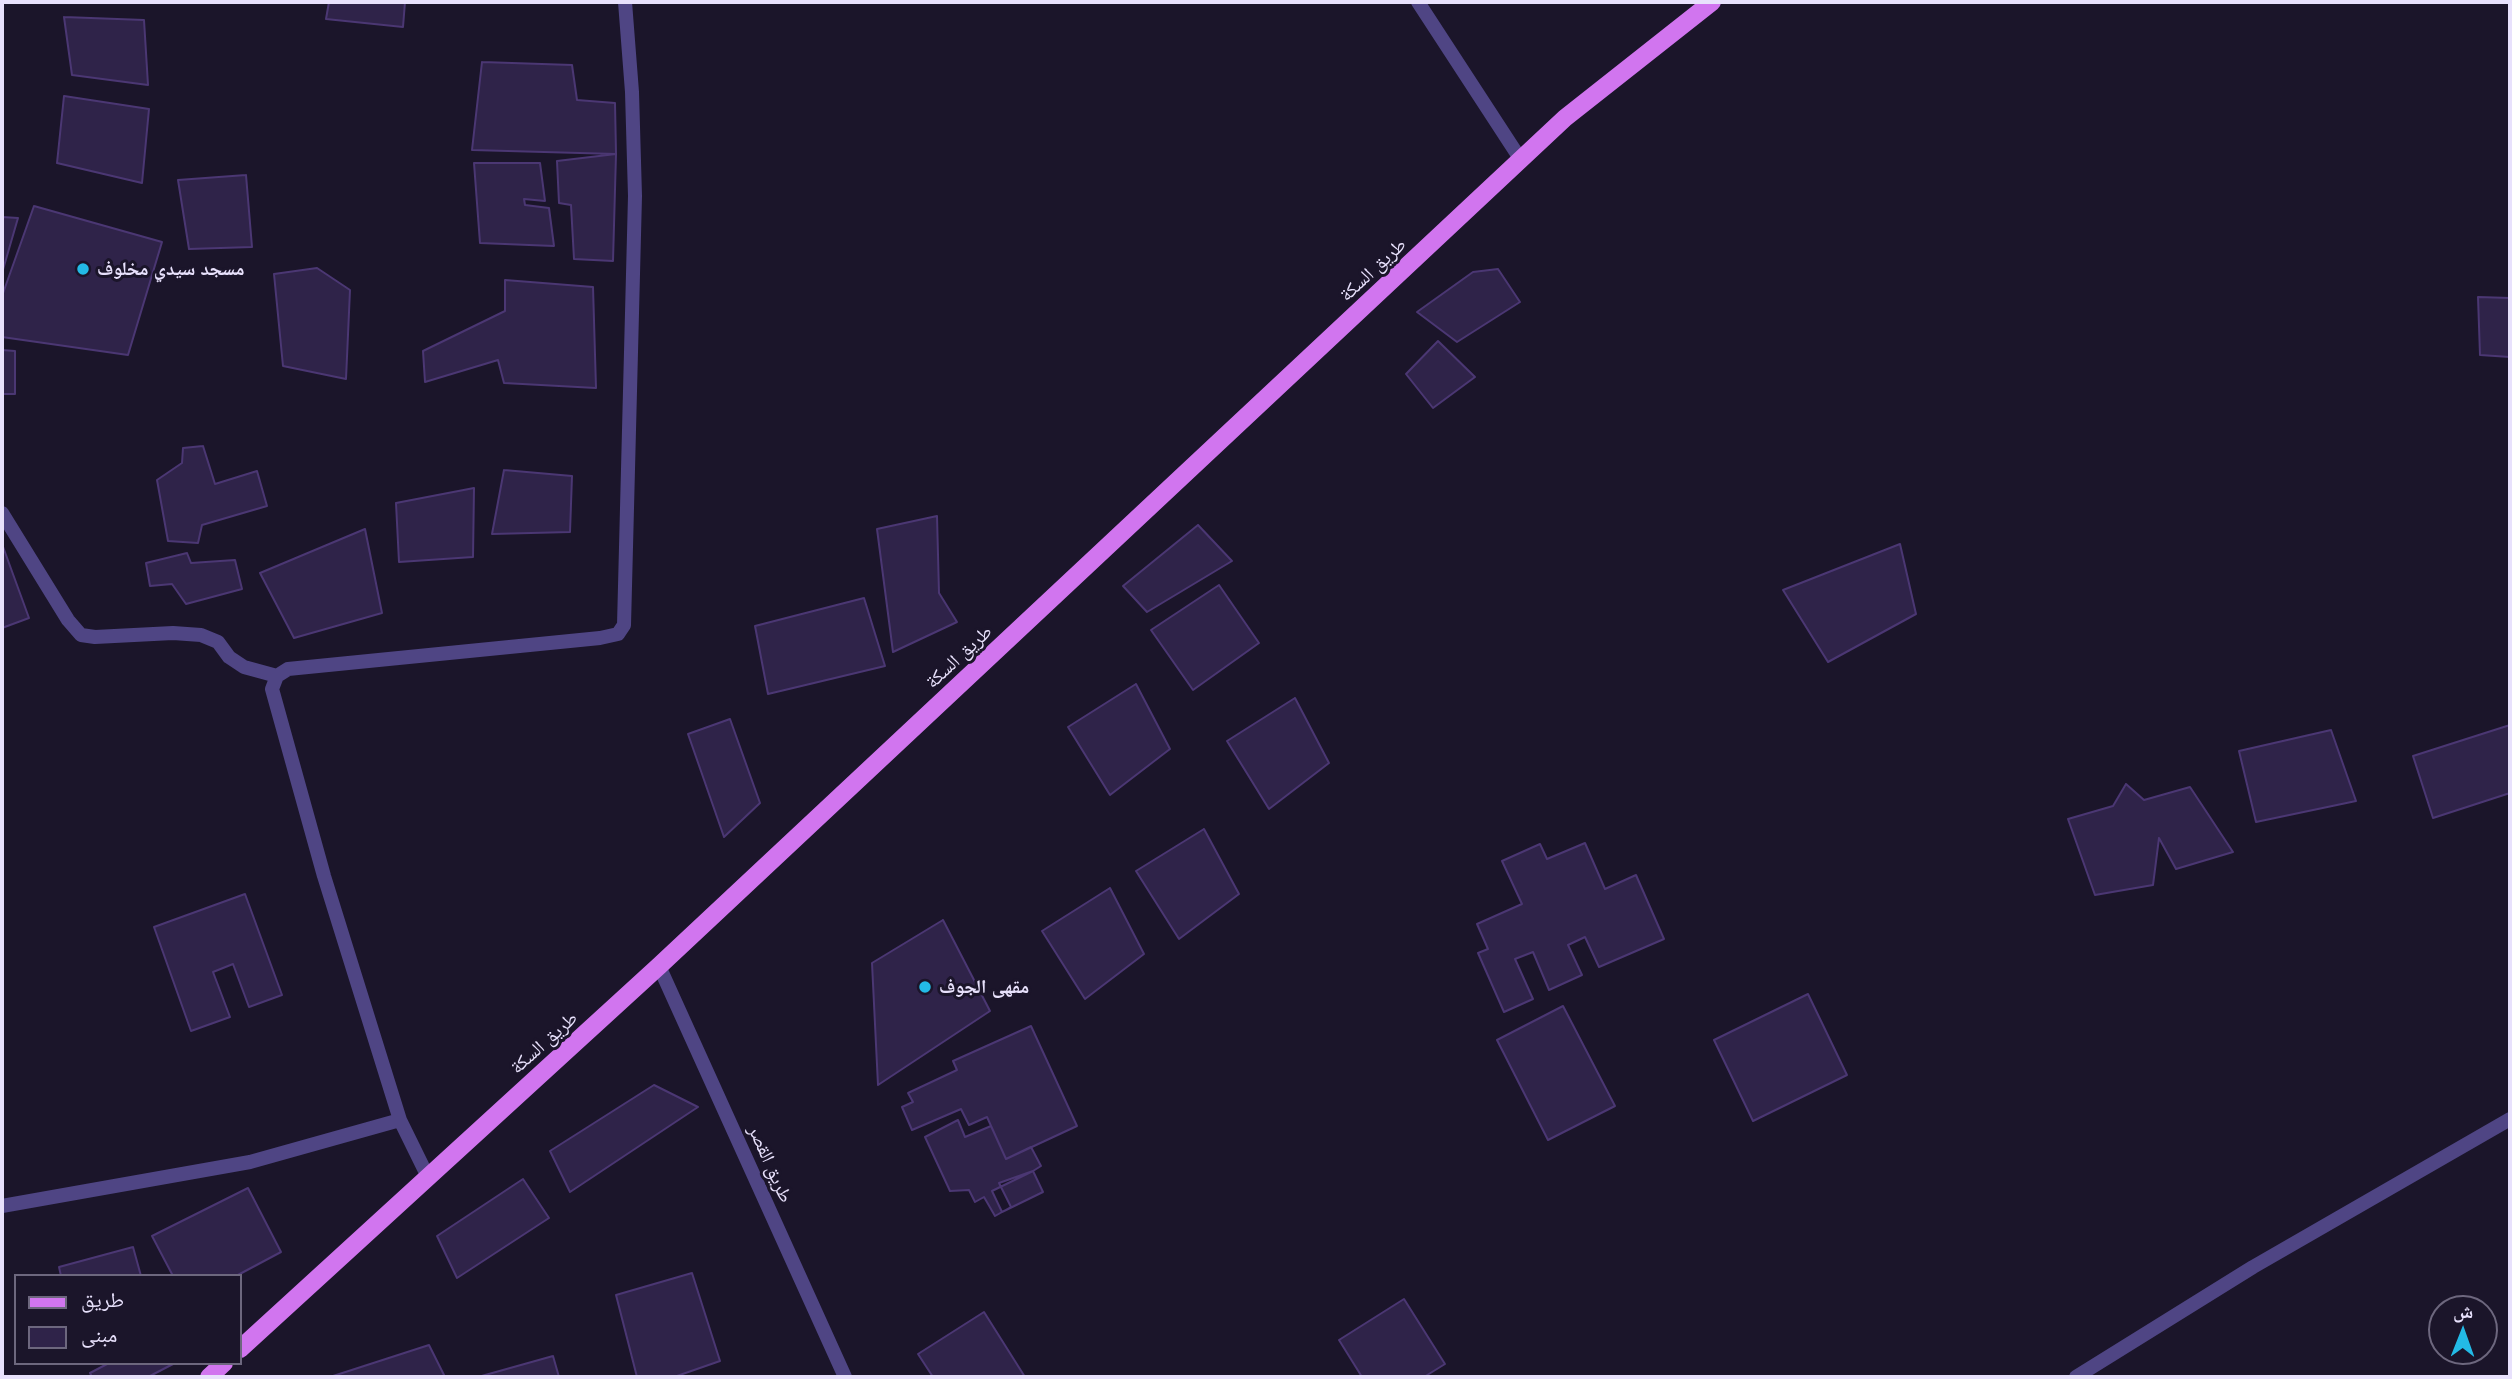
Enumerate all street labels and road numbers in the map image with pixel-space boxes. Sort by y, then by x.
street label: طريق السكة [1335,234,1411,306]
street label: طريق السكة [921,621,997,693]
street label: طريق السكة [506,1007,582,1079]
street label: طريق القصر [743,1122,797,1206]

